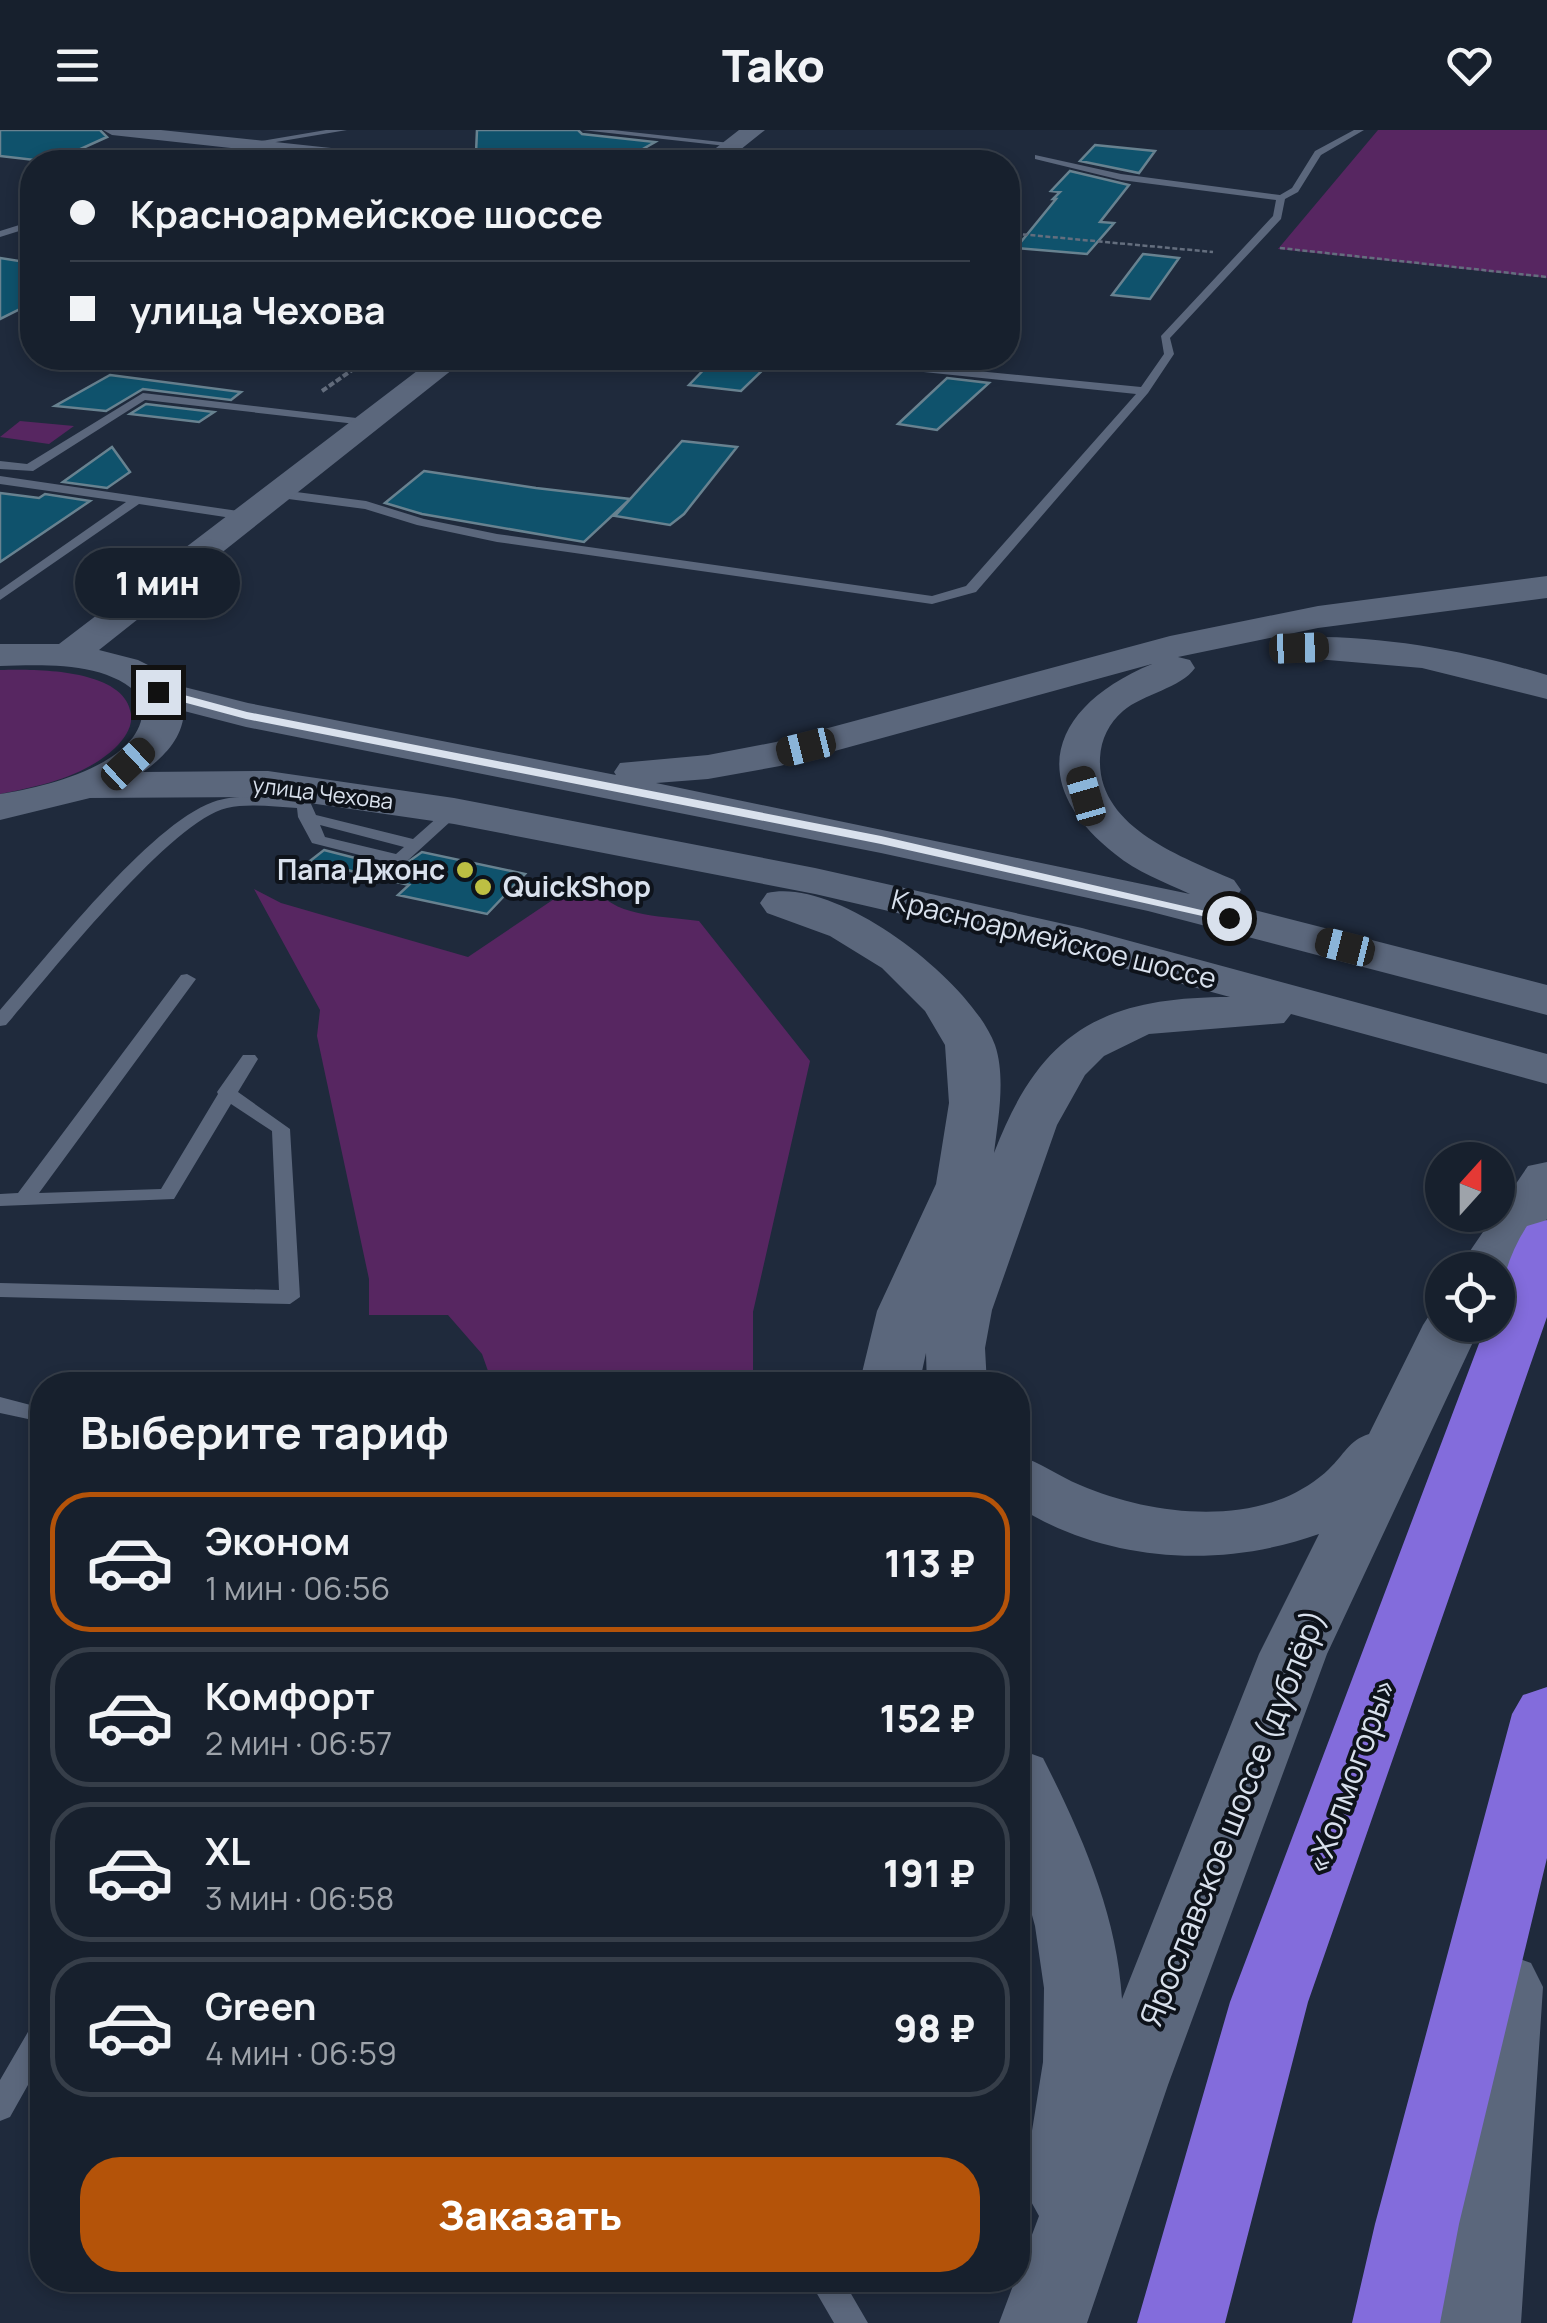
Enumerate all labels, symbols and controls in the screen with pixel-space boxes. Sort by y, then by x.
text: Tako [722,34,825,96]
icon: menu [50,38,105,93]
icon: heart [1442,38,1497,93]
text: Красноармейское шоссе [130,187,603,239]
text: улица Чехова [130,283,386,335]
callout: 1 мин [76,547,240,617]
text: 1 мин [115,561,200,605]
car [1268,632,1330,664]
route end [136,670,181,715]
car [773,725,839,769]
car [96,733,160,795]
car [1063,763,1109,829]
street label: улица Чехова [251,769,395,817]
place label: Папа Джонс [277,850,445,888]
marker: Папа Джонс [454,859,476,881]
place label: QuickShop [503,867,651,905]
marker: QuickShop [472,876,494,898]
street label: Красноармейское шоссе [888,879,1221,997]
route start [1207,896,1252,941]
car [1312,925,1378,969]
north arrow [1425,1142,1515,1232]
map controls [1425,1142,1515,1342]
button: locate [1425,1252,1515,1342]
text: Выберите тариф [80,1401,449,1463]
text: Эконом [205,1514,351,1566]
icon: car [85,1517,175,1607]
text: 113 ₽ [884,1536,975,1588]
text: 1 мин · 06:56 [205,1566,390,1610]
street label: Ярославское шоссе (дублёр) [1128,1603,1336,2033]
text: Комфорт [205,1669,375,1721]
icon: car [85,1672,175,1762]
street label: «Холмогоры» [1294,1672,1406,1880]
text: 152 ₽ [880,1691,975,1743]
text: 2 мин · 06:57 [205,1721,392,1765]
text: XL [205,1824,250,1876]
icon: car [85,1827,175,1917]
text: 191 ₽ [883,1846,975,1898]
text: 3 мин · 06:58 [205,1876,394,1920]
text: Green [205,1979,317,2031]
icon: car [85,1982,175,2072]
text: 98 ₽ [894,2001,975,2053]
text: 4 мин · 06:59 [205,2031,397,2075]
button: Заказать [80,2157,980,2272]

